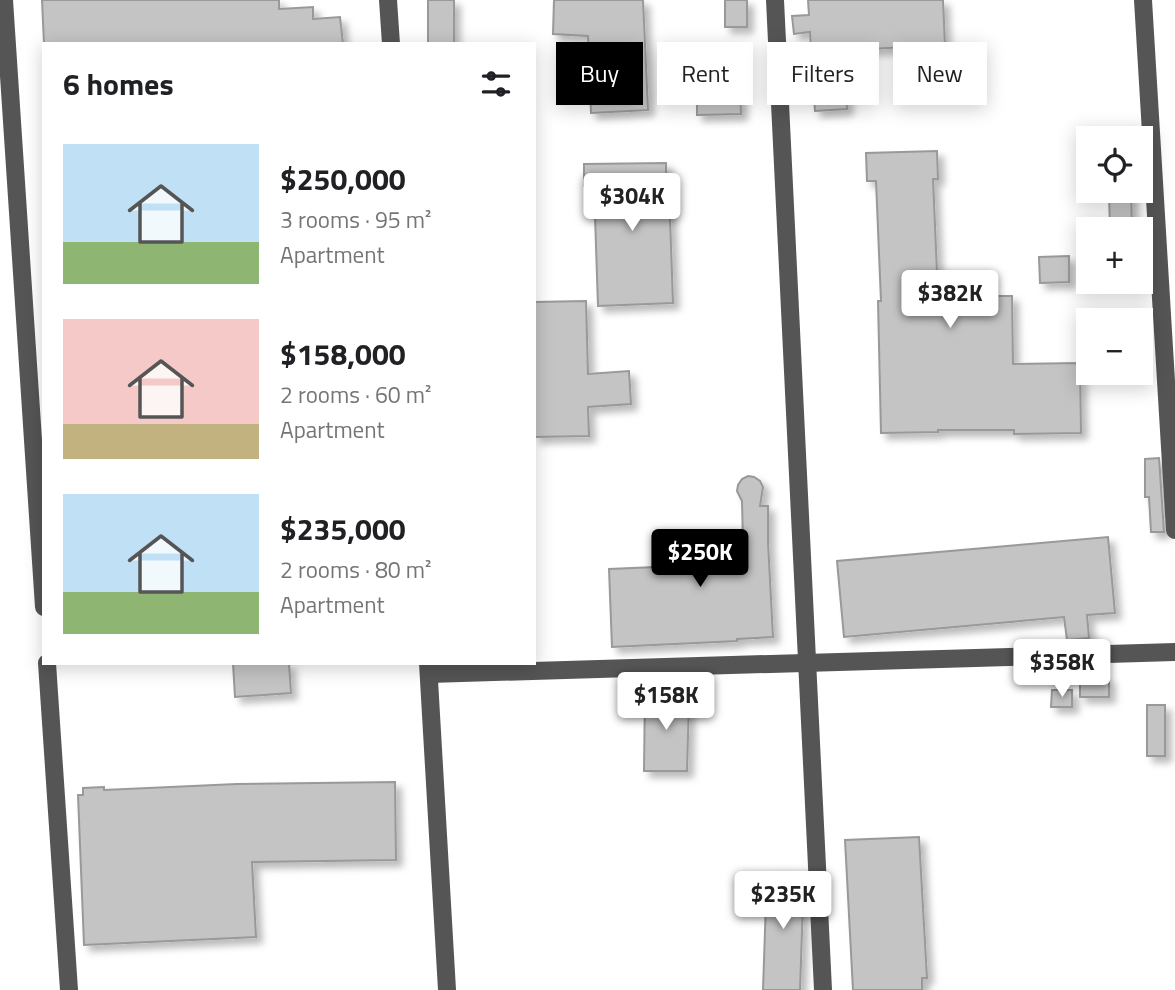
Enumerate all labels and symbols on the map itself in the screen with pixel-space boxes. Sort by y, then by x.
pin: $304K [583,174,681,233]
pin: $382K [901,270,999,330]
pin: $250K [651,530,749,589]
pin: $358K [1013,640,1111,699]
pin: $158K [617,672,715,732]
pin: $235K [734,872,832,931]

